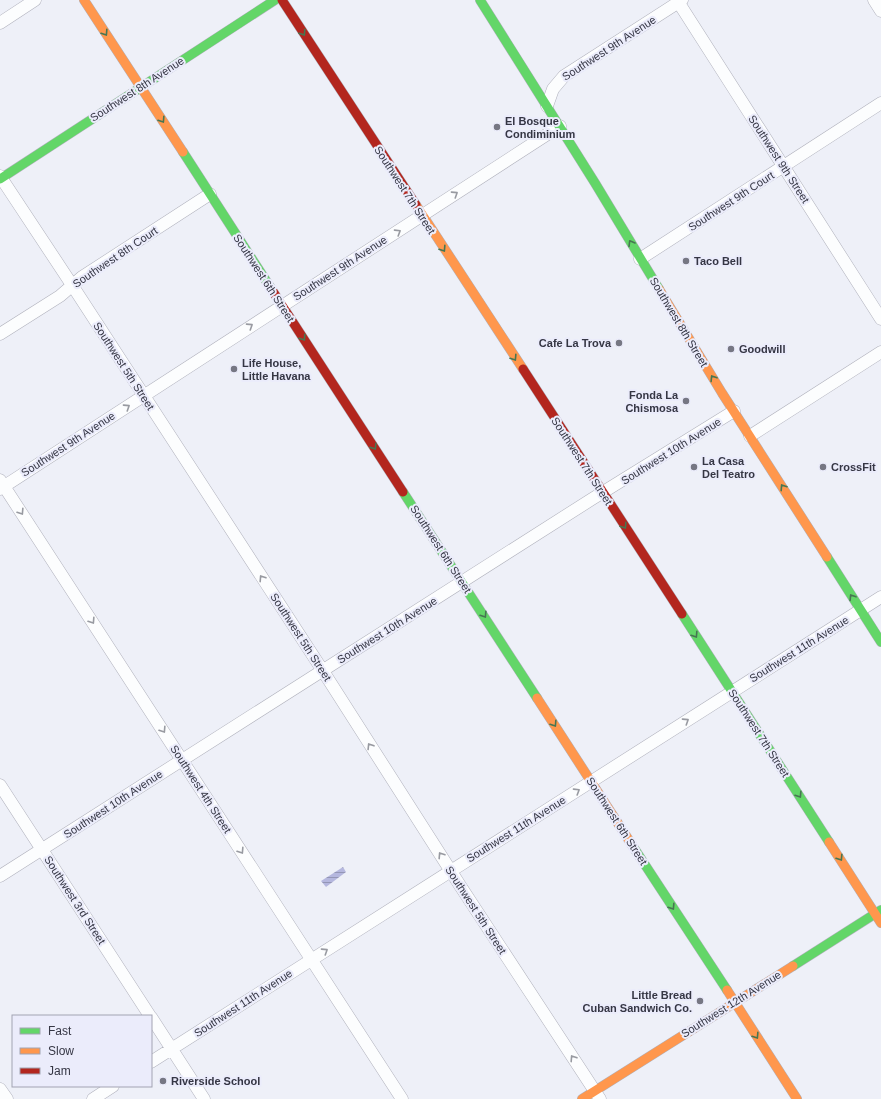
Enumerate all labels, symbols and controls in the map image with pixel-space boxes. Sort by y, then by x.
street label: Southwest 9th Avenue [560,13,658,83]
one-way arrow [100,29,108,36]
one-way arrow [298,29,306,36]
street label: Southwest 8th Avenue [88,54,186,124]
street label: Southwest 9th Street [746,113,812,205]
place label: El Bosque Condiminium [505,115,575,140]
one-way arrow [157,116,165,123]
marker: El Bosque Condiminium [492,122,502,132]
street label: Southwest 7th Street [372,144,438,236]
street label: Southwest 9th Court [686,169,776,233]
one-way arrow [450,192,457,199]
street label: Southwest 8th Court [70,224,160,290]
one-way arrow [393,229,400,236]
street label: Southwest 6th Street [231,232,297,324]
street label: Southwest 9th Avenue [291,233,389,303]
one-way arrow [628,240,635,247]
one-way arrow [439,244,446,251]
place label: Taco Bell [694,255,742,267]
marker: Taco Bell [681,256,691,266]
street label: Southwest 8th Street [648,275,710,369]
street label: Southwest 5th Street [91,320,157,412]
one-way arrow [246,324,253,331]
one-way arrow [299,334,306,341]
place label: Cafe La Trova [539,337,612,349]
marker: Cafe La Trova [614,338,624,348]
place label: Goodwill [739,343,785,355]
marker: Goodwill [726,344,736,354]
one-way arrow [510,353,517,360]
place label: Life House, Little Havana [242,357,311,382]
marker: Life House, Little Havana [229,364,239,374]
one-way arrow [710,375,718,382]
place label: Fonda La Chismosa [625,389,679,414]
marker: Fonda La Chismosa [681,396,691,406]
one-way arrow [123,404,130,412]
street label: Southwest 9th Avenue [19,409,117,479]
street label: Southwest 7th Street [549,415,615,507]
street label: Southwest 10th Avenue [619,415,723,487]
one-way arrow [369,443,377,450]
place label: La Casa Del Teatro [702,455,755,480]
place label: CrossFit [831,461,876,473]
marker: La Casa Del Teatro [689,462,699,472]
marker: CrossFit [818,462,828,472]
one-way arrow [780,485,787,492]
street label: Southwest 6th Street [408,503,474,595]
one-way arrow [16,508,24,515]
one-way arrow [620,521,627,528]
one-way arrow [259,575,267,582]
street label: Southwest 5th Street [268,591,334,683]
street label: Southwest 10th Avenue [335,594,439,666]
one-way arrow [850,594,857,601]
one-way arrow [479,611,486,618]
street label: Southwest 11th Avenue [747,614,851,684]
one-way arrow [87,617,94,624]
one-way arrow [690,630,697,637]
street label: Southwest 7th Street [726,687,792,779]
one-way arrow [682,719,689,726]
one-way arrow [549,720,557,727]
one-way arrow [158,726,166,733]
street label: Southwest 4th Street [168,743,234,835]
one-way arrow [368,743,375,750]
street label: Southwest 10th Avenue [61,768,165,840]
street label: Southwest 6th Street [584,775,650,867]
one-way arrow [573,788,580,796]
one-way arrow [794,791,802,798]
street label: Southwest 11th Avenue [464,794,568,864]
one-way arrow [236,847,244,854]
one-way arrow [438,852,446,859]
street label: Southwest 3rd Street [42,854,108,946]
one-way arrow [835,854,842,861]
street label: Southwest 5th Street [443,864,509,956]
one-way arrow [667,902,674,909]
one-way arrow [321,948,328,955]
street label: Southwest 11th Avenue [192,967,294,1039]
street label: Southwest 12th Avenue [679,968,783,1040]
place label: Little Bread Cuban Sandwich Co. [583,989,692,1014]
marker: Little Bread Cuban Sandwich Co. [695,996,705,1006]
legend [12,1015,152,1087]
text: Fast [48,1024,72,1038]
one-way arrow [751,1031,758,1038]
text: Slow [48,1044,74,1058]
one-way arrow [570,1055,578,1062]
text: Jam [48,1064,71,1078]
place label: Riverside School [171,1075,260,1087]
marker: Riverside School [158,1076,168,1086]

